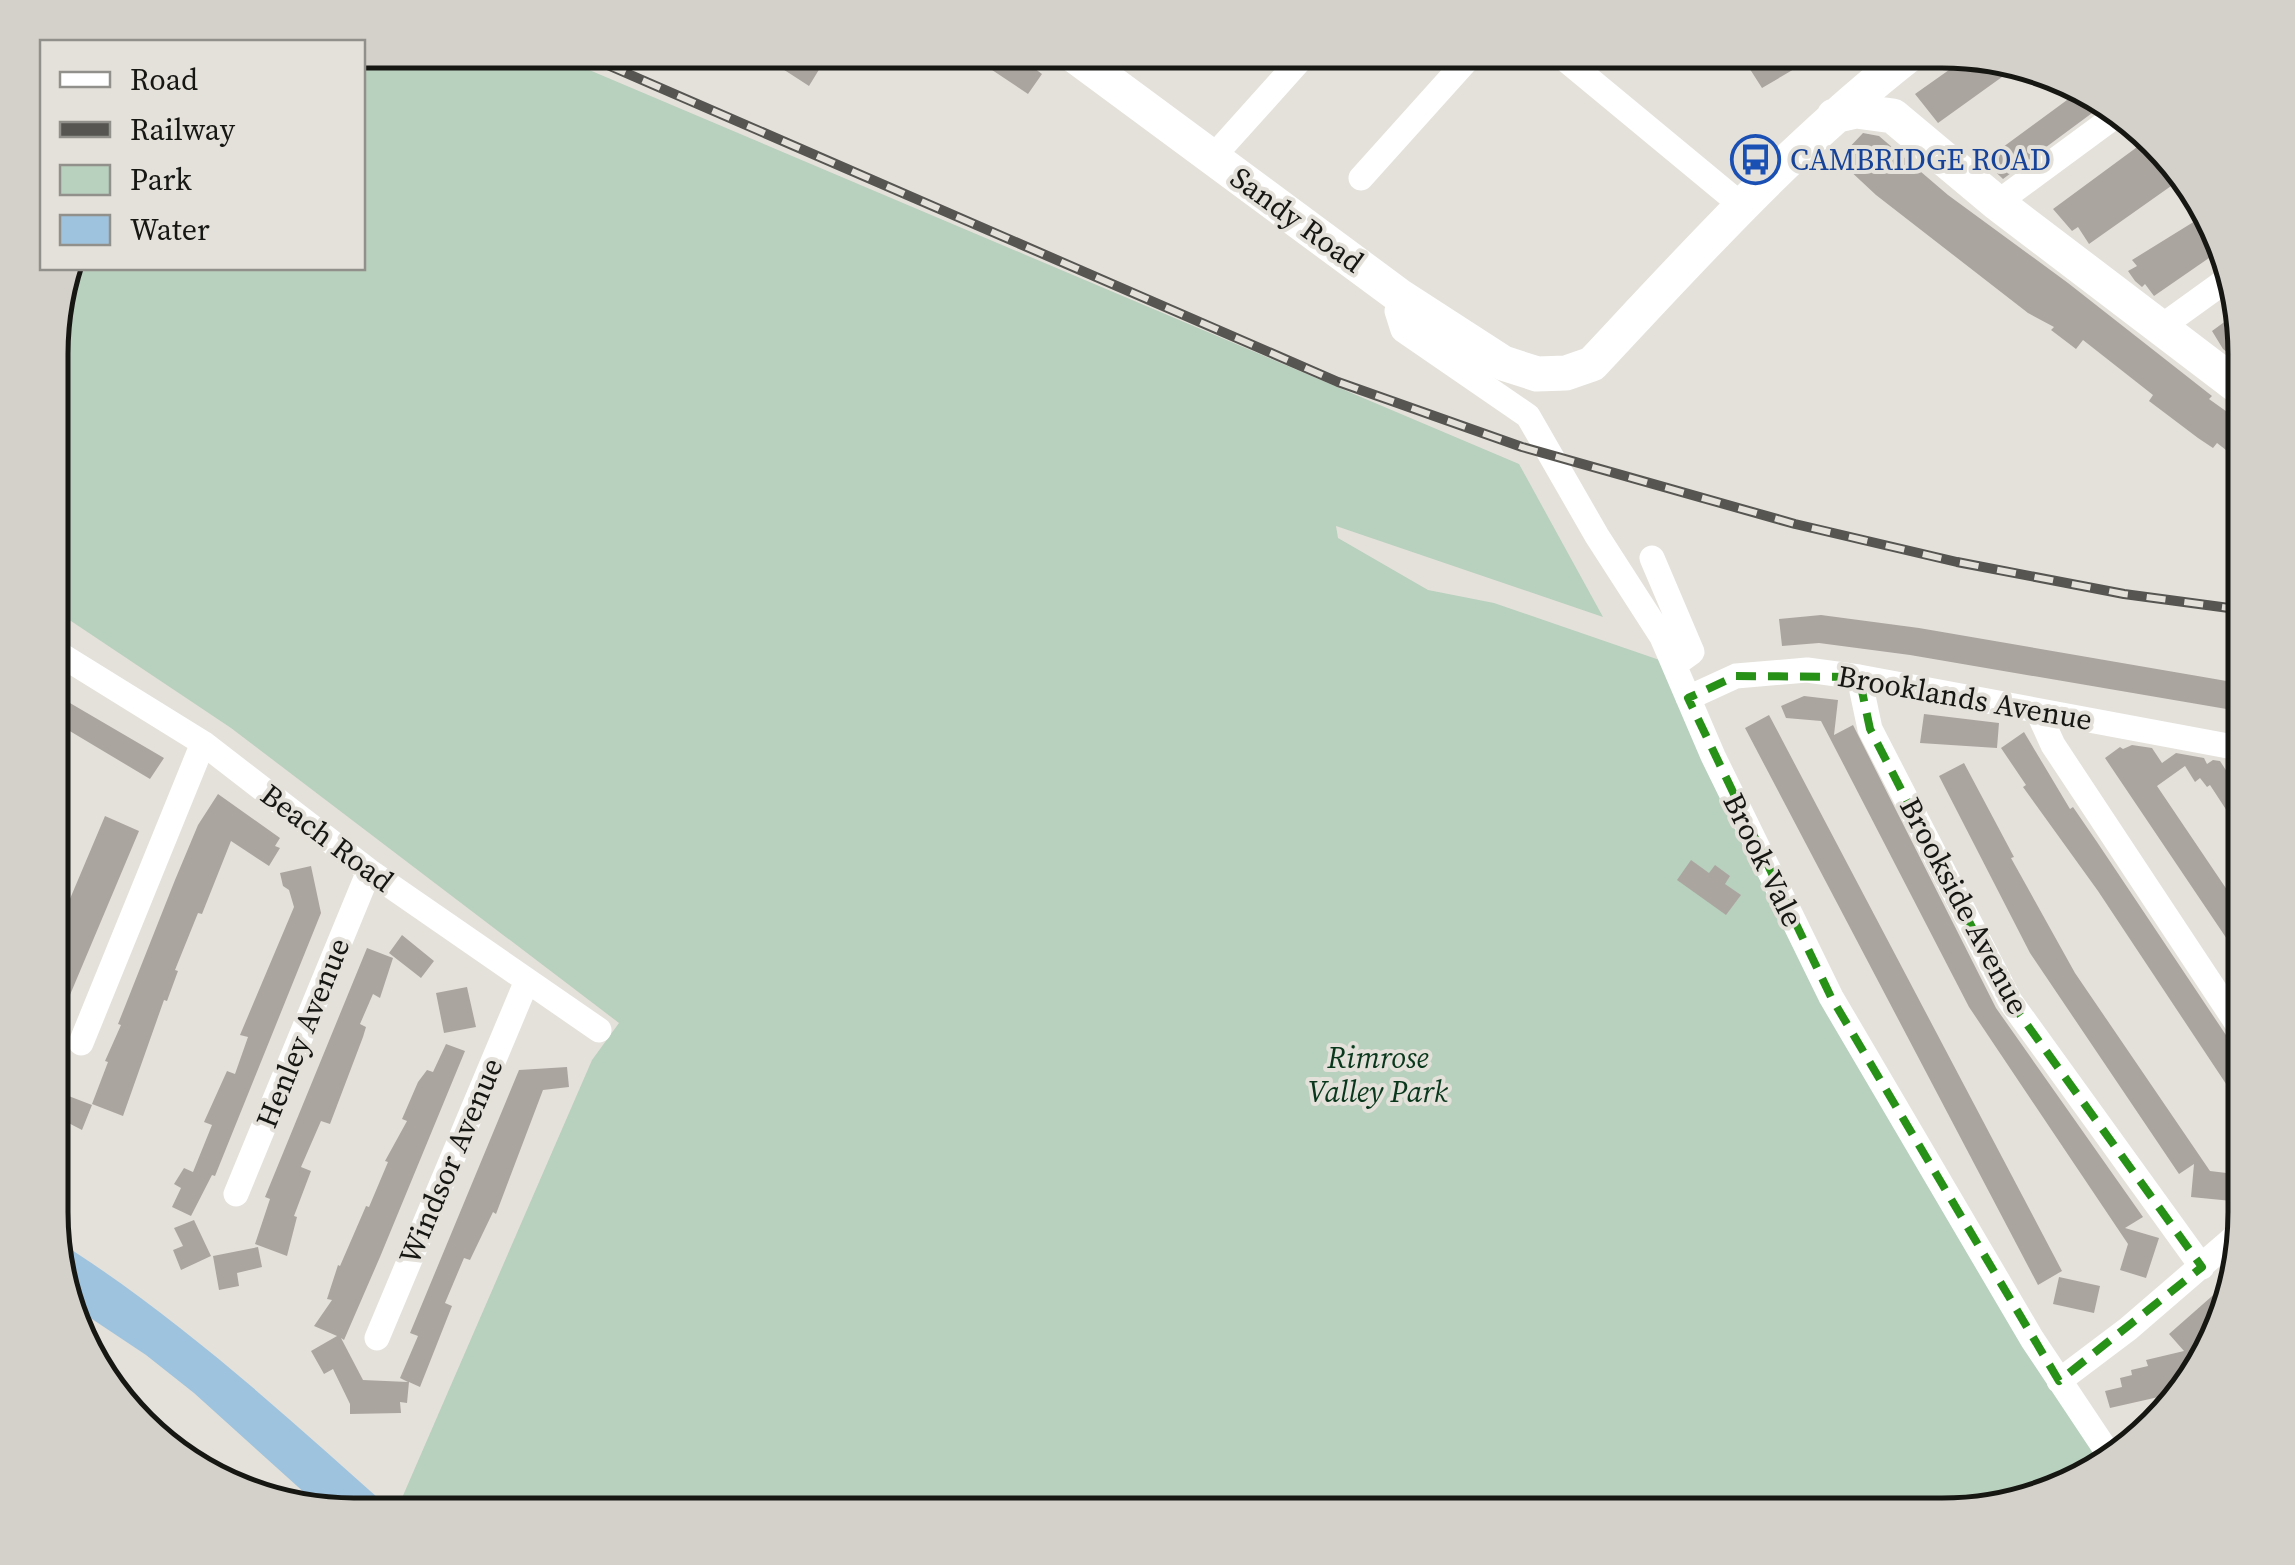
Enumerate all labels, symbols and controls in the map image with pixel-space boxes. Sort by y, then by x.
legend [40,40,365,270]
text: Road [130,59,198,100]
text: Railway [130,109,236,150]
bus stop icon: CAMBRIDGE ROAD [1729,134,1781,186]
place label: CAMBRIDGE ROAD [1790,139,2051,180]
street label: Sandy Road [1222,157,1372,282]
text: Park [130,159,192,200]
text: Water [130,209,210,250]
street label: Brooklands Avenue [1835,655,2096,740]
street label: Beach Road [252,774,402,901]
street label: Brook Vale [1714,786,1813,933]
street label: Brookside Avenue [1890,790,2039,1021]
street label: Henley Avenue [246,932,359,1134]
park label: Rimrose Valley Park [1308,1037,1449,1112]
street label: Windsor Avenue [389,1052,512,1270]

